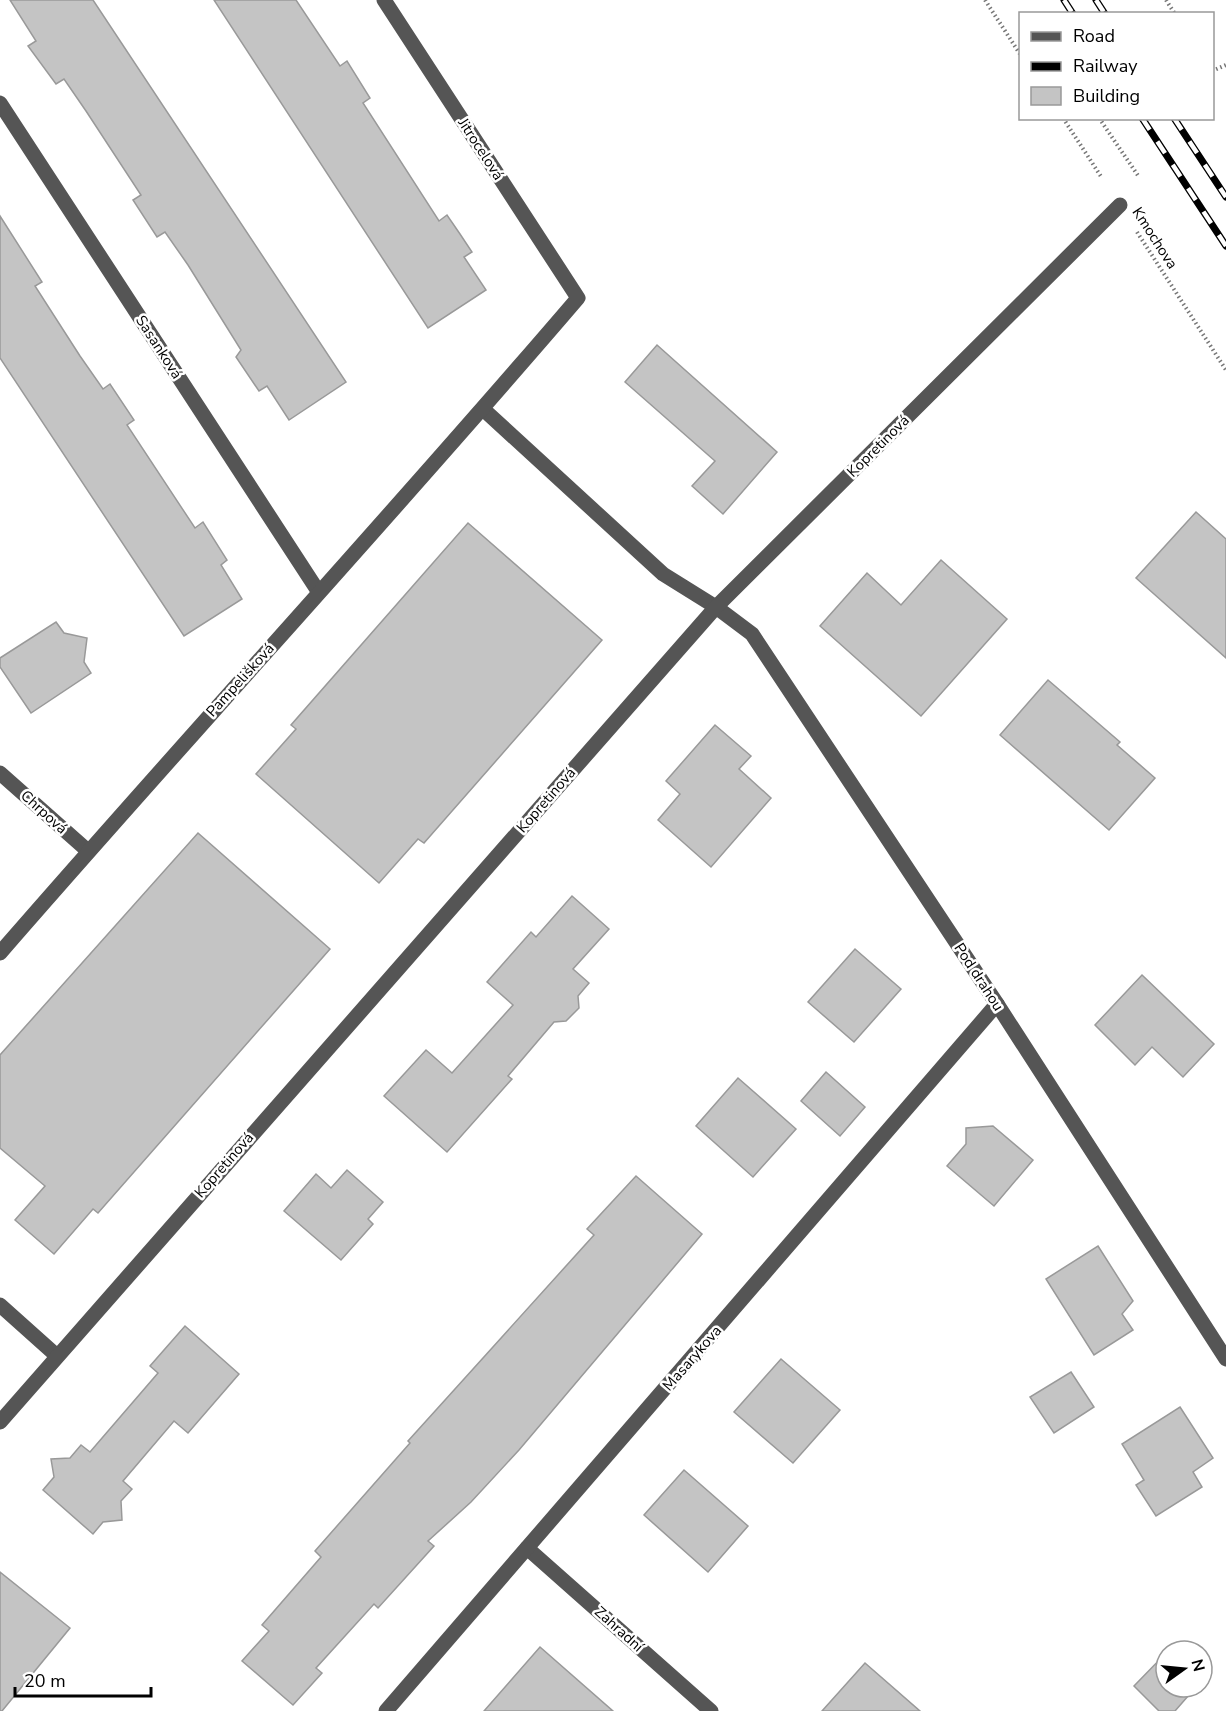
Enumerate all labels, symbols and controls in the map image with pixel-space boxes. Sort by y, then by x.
legend [1019,12,1214,120]
text: Road [1073,24,1115,48]
text: Railway [1073,54,1138,78]
text: Building [1073,84,1140,108]
street label: Jitrocelová [453,113,508,184]
street label: Kmochova [1128,203,1182,273]
street label: Sasanková [131,311,187,383]
street label: Kopretinová [842,410,914,482]
street label: Pampelišková [202,639,278,721]
street label: Kopretinová [512,763,580,837]
street label: Chrpová [16,786,72,838]
street label: Pod drahou [950,939,1008,1015]
street label: Kopretinová [190,1128,258,1202]
street label: Masarykova [658,1321,726,1395]
street label: Zahradní [590,1602,649,1657]
north arrow [1154,1639,1214,1699]
text: N [1185,1657,1210,1674]
scale bar [15,1660,152,1698]
text: 20 m [24,1669,66,1693]

